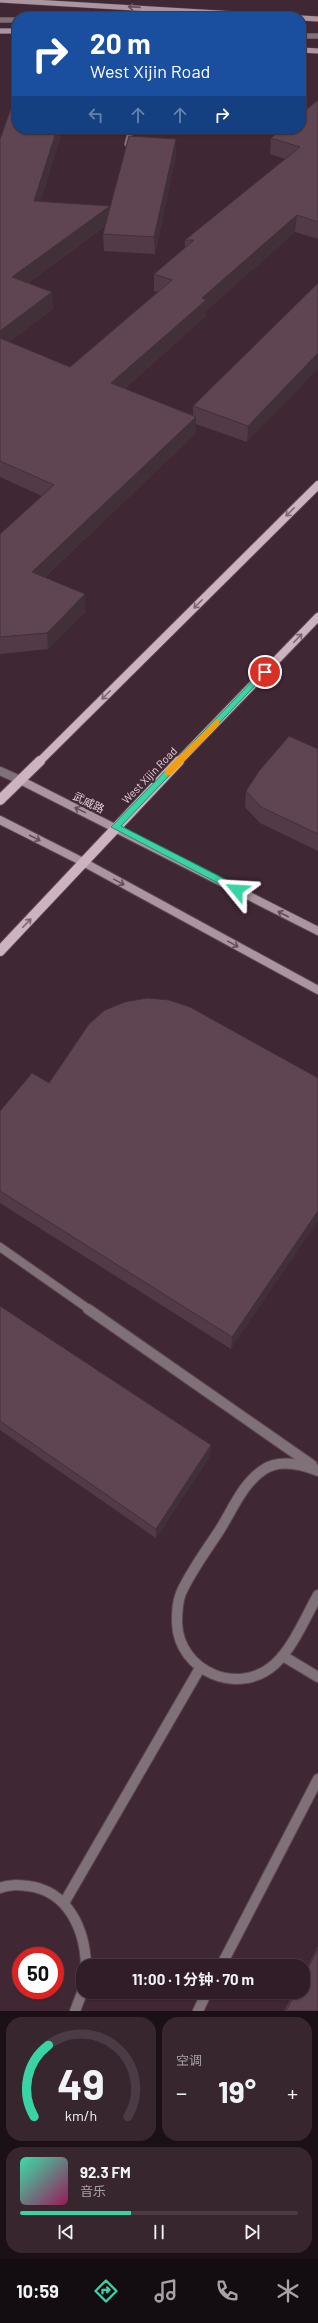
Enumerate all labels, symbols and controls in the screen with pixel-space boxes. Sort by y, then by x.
one-way arrow [128,4,141,11]
text: 20 m [90,26,151,60]
icon: right [24,28,76,80]
text: West Xijin Road [90,60,210,82]
icon: left [85,104,107,126]
icon: ahead [127,104,149,126]
icon: ahead [169,104,191,126]
icon: right [211,104,233,126]
one-way arrow [285,507,295,517]
one-way arrow [193,599,203,608]
one-way arrow [293,633,303,643]
pin [248,655,282,689]
icon: arrive [254,661,276,683]
one-way arrow [101,690,111,700]
street label: West Xijin Road [119,744,179,806]
street label: 武威路 [71,789,107,815]
one-way arrow [74,806,86,813]
one-way arrow [28,835,40,842]
position arrow [216,869,258,911]
one-way arrow [113,879,125,886]
one-way arrow [278,909,290,917]
one-way arrow [22,918,32,928]
one-way arrow [227,941,239,949]
speed limit sign: 50 [12,1947,64,1999]
text: 11:00 · 1 分钟 · 70 m [132,1970,254,1988]
text: 空调 [176,2052,202,2068]
text: 49 [57,2058,105,2108]
text: 19° [218,2073,256,2109]
text: − [176,2079,187,2105]
text: + [287,2079,298,2105]
text: km/h [65,2107,97,2124]
text: 92.3 FM [80,2163,131,2181]
text: 音乐 [80,2183,106,2199]
icon: previous [55,2221,77,2243]
icon: pause [148,2221,170,2243]
icon: next [241,2221,263,2243]
icon: directions [92,2277,120,2305]
icon: music [152,2277,180,2305]
icon: phone [213,2277,241,2305]
icon: climate [274,2277,302,2305]
text: 10:59 [16,2280,59,2302]

